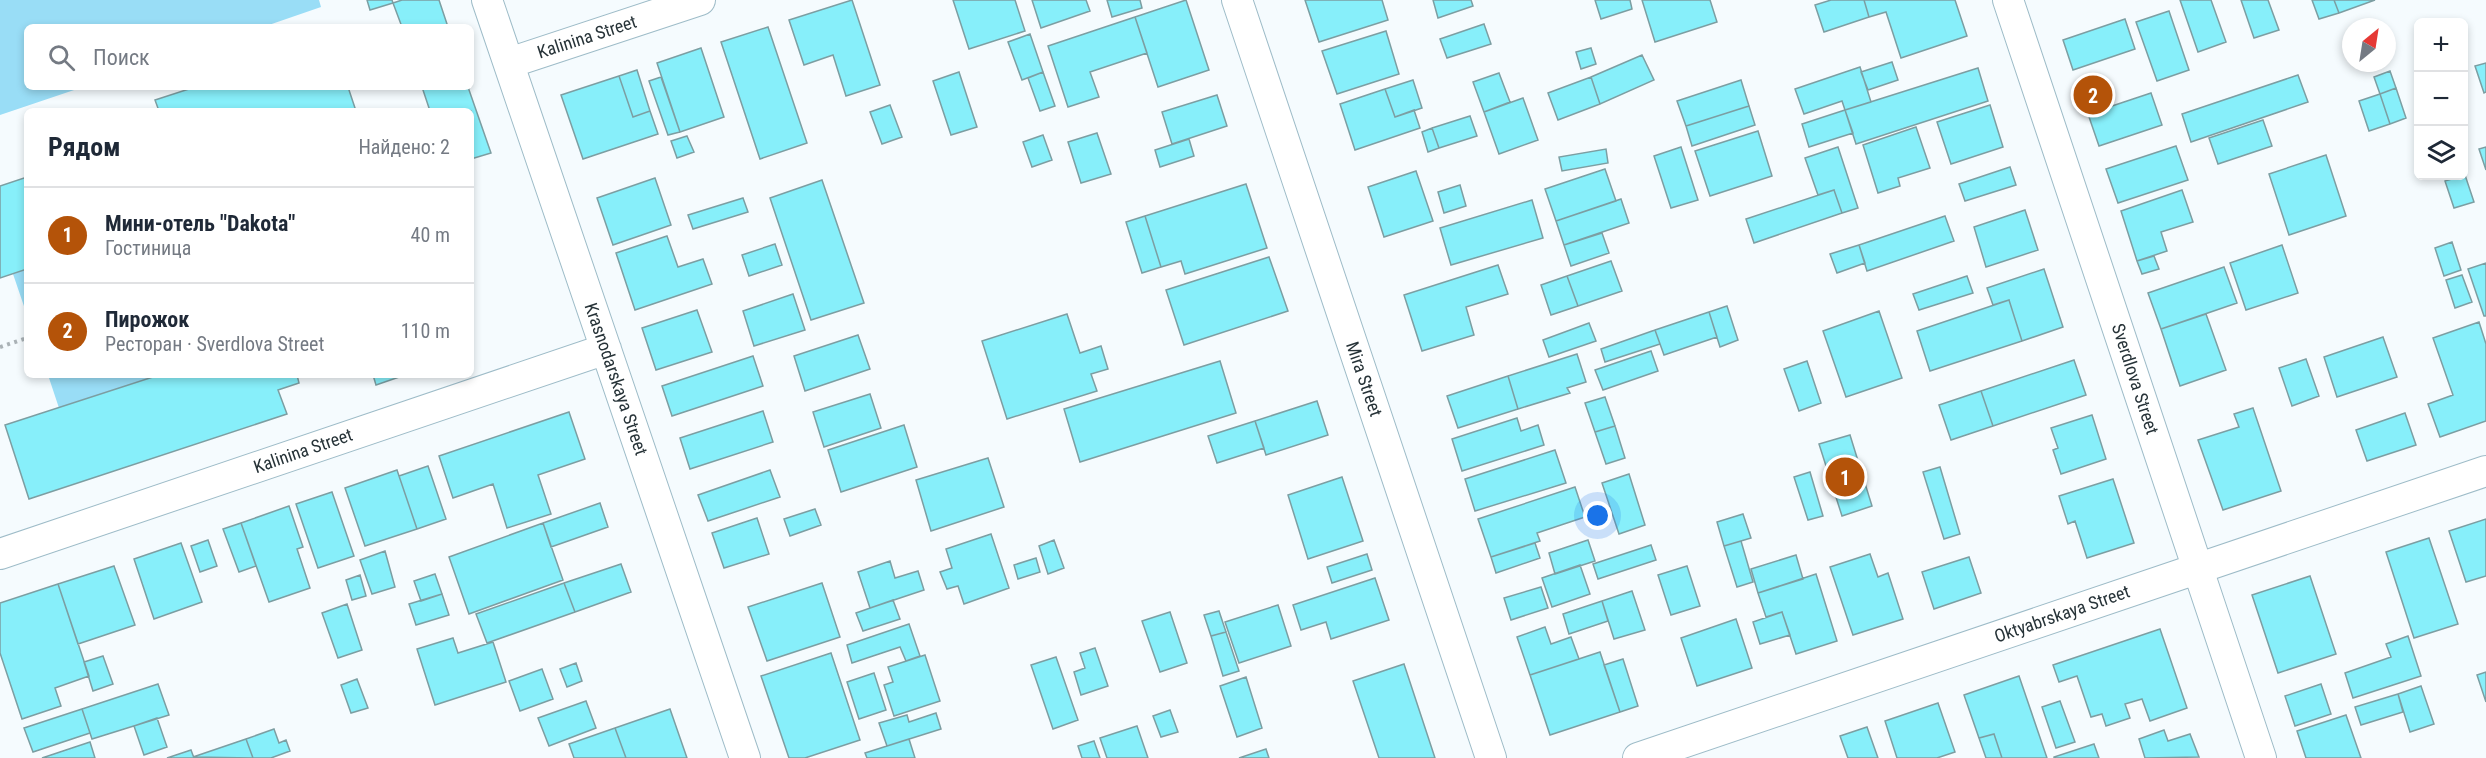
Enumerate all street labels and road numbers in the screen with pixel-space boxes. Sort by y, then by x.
street label: Kalinina Street [535,11,639,62]
street label: Krasnodarskaya Street [581,300,652,458]
street label: Sverdlova Street [2108,321,2163,437]
street label: Mira Street [1342,339,1387,419]
street label: Kalinina Street [251,424,355,477]
street label: Oktyabrskaya Street [1991,581,2132,647]

